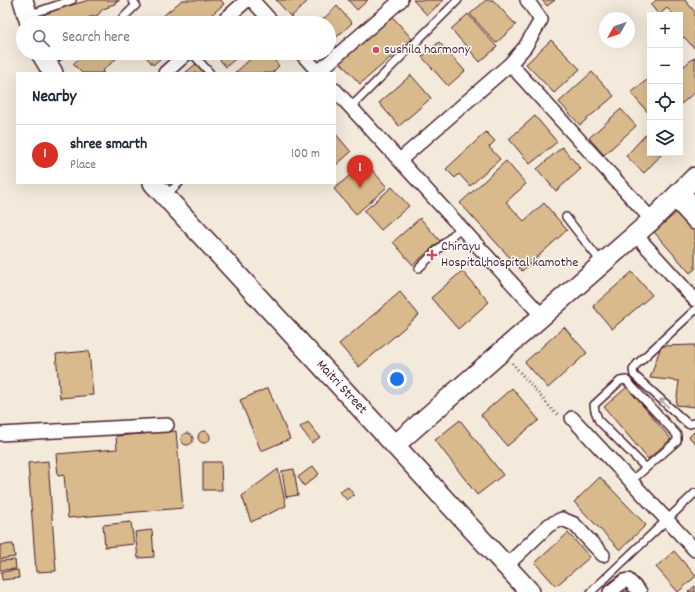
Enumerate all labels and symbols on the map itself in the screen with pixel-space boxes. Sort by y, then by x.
north arrow [599,12,635,48]
place label: sushila harmony [384,40,470,60]
marker: sushila harmony [371,45,381,55]
pin: 1 [347,155,373,188]
place label: Chirayu Hospital;hospital kamothe [441,237,578,273]
marker: Chirayu Hospital;hospital kamothe [426,249,438,261]
street label: Maitri Street [311,356,372,419]
your location [387,369,407,389]
one-way arrow [659,398,669,407]

